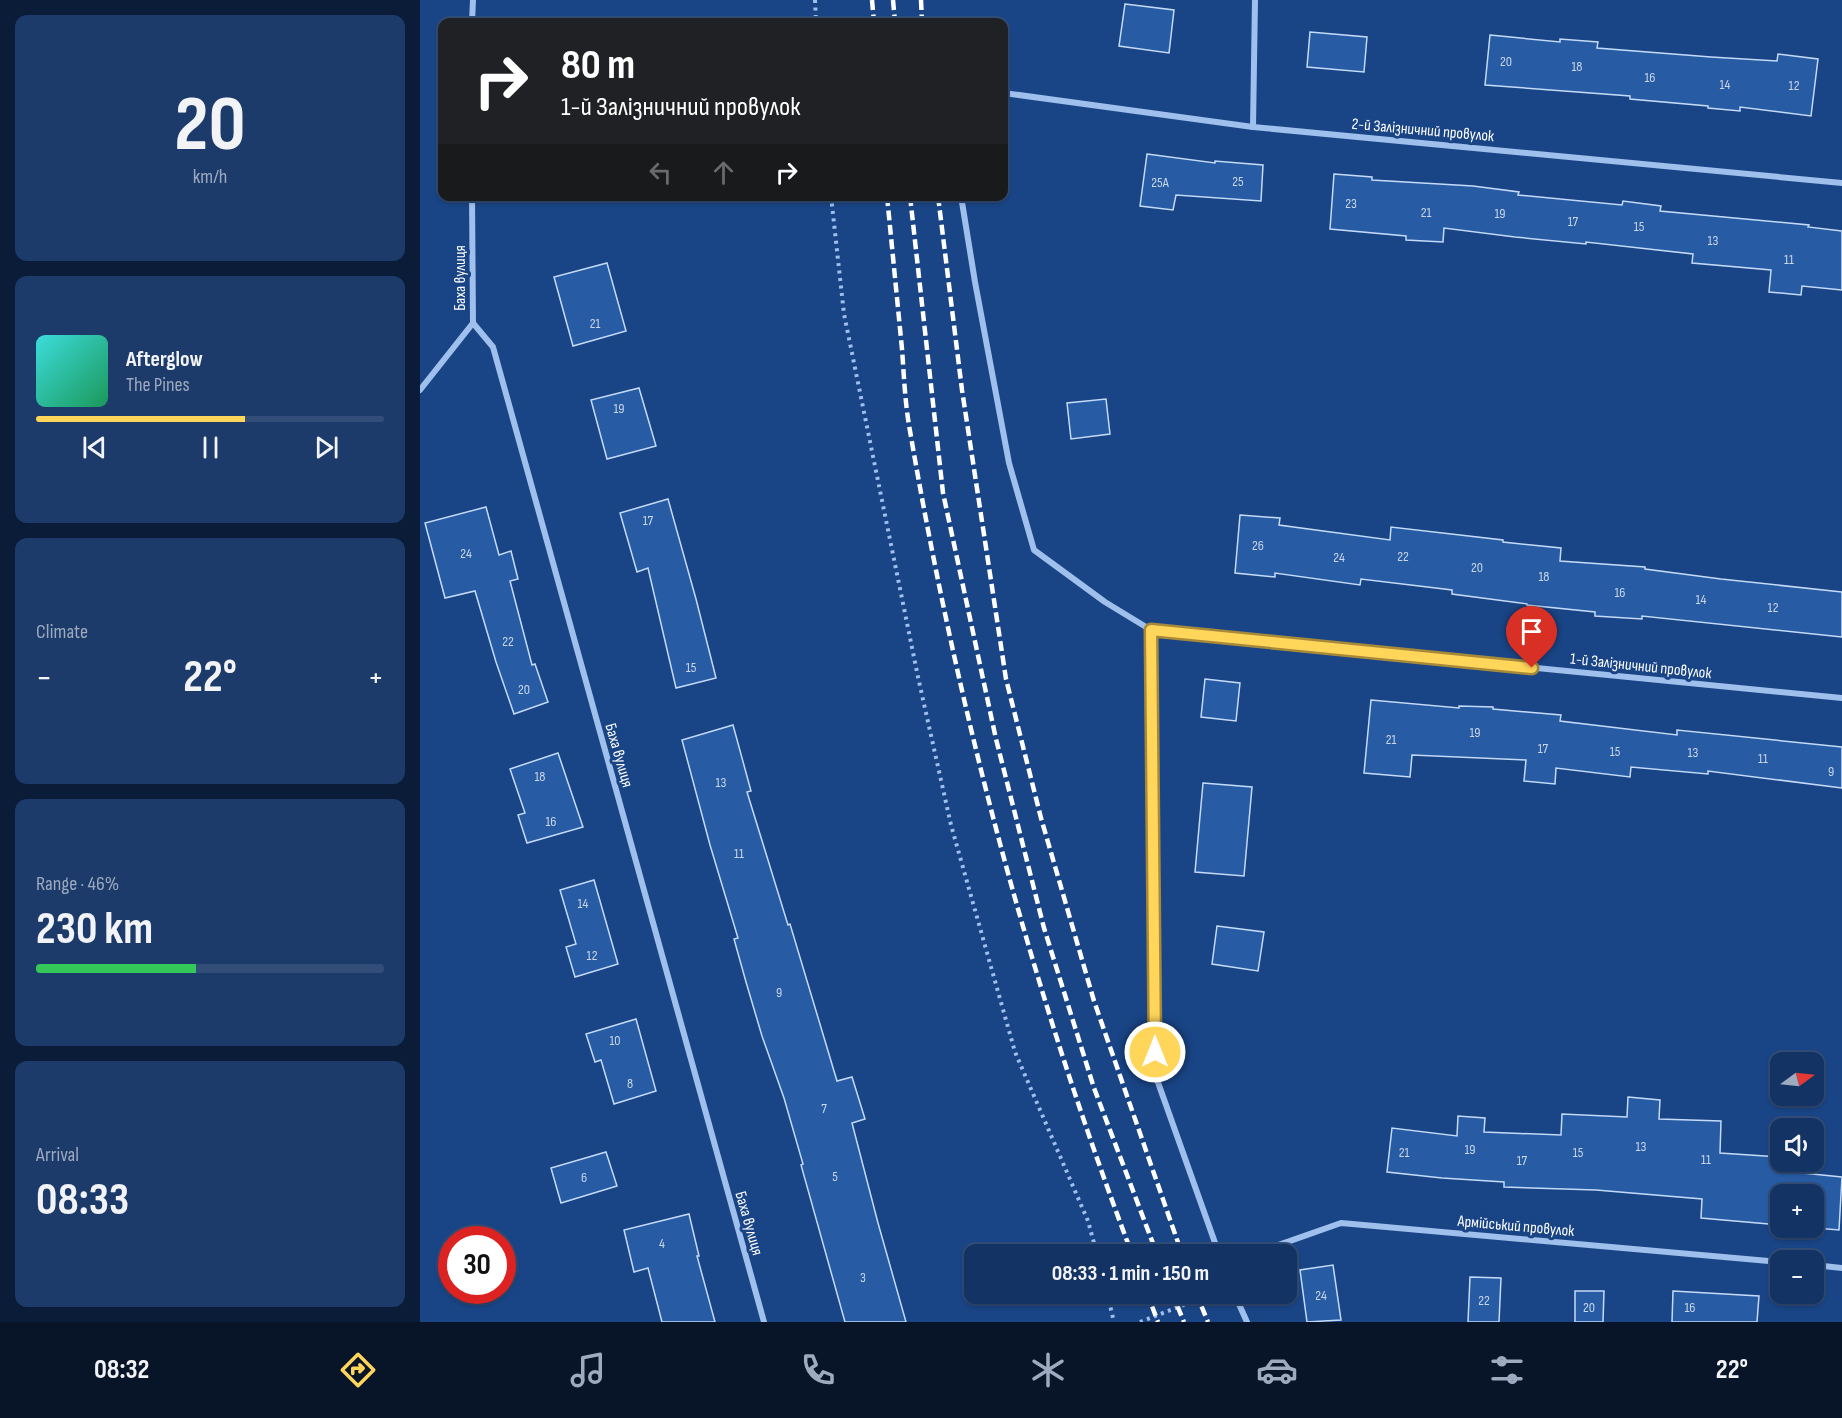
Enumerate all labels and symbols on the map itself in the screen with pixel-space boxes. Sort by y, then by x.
house number: 20 [1500,53,1512,70]
house number: 18 [1571,58,1583,75]
house number: 16 [1644,69,1656,86]
house number: 14 [1720,76,1731,93]
house number: 12 [1789,77,1800,94]
street label: 2-й Залізничний провулок [1351,115,1496,146]
house number: 25 [1232,173,1244,190]
house number: 25А [1151,174,1170,191]
house number: 23 [1345,195,1357,212]
house number: 21 [1421,204,1431,221]
house number: 19 [1494,205,1506,222]
house number: 17 [1568,213,1579,230]
house number: 15 [1634,218,1645,235]
house number: 13 [1708,232,1719,249]
street label: Баха вулиця [451,245,470,311]
house number: 11 [1784,251,1794,268]
house number: 21 [590,315,600,332]
house number: 19 [613,400,625,417]
house number: 17 [643,512,654,529]
house number: 26 [1252,537,1264,554]
house number: 24 [460,545,472,562]
house number: 22 [1397,548,1409,565]
house number: 24 [1333,549,1345,566]
house number: 20 [1471,559,1483,576]
house number: 18 [1538,568,1550,585]
house number: 16 [1614,584,1626,601]
house number: 14 [1696,591,1707,608]
house number: 12 [1768,599,1779,616]
pin [1506,606,1557,668]
house number: 22 [502,633,514,650]
street label: 1-й Залізничний провулок [1569,650,1713,683]
house number: 15 [686,659,697,676]
house number: 20 [518,681,530,698]
street label: Баха вулиця [600,721,637,790]
house number: 19 [1469,724,1481,741]
house number: 21 [1386,731,1396,748]
house number: 17 [1538,740,1549,757]
house number: 15 [1610,743,1621,760]
house number: 13 [1688,744,1699,761]
house number: 11 [1758,750,1768,767]
house number: 9 [1828,763,1834,780]
house number: 18 [534,768,546,785]
house number: 13 [716,774,727,791]
house number: 16 [545,813,557,830]
house number: 11 [734,845,744,862]
house number: 14 [578,895,589,912]
house number: 12 [587,947,598,964]
house number: 9 [776,984,782,1001]
position arrow [1123,1020,1187,1084]
house number: 10 [609,1032,621,1049]
north arrow [1770,1052,1824,1106]
house number: 8 [627,1075,633,1092]
house number: 7 [821,1100,827,1117]
house number: 13 [1636,1138,1647,1155]
house number: 19 [1464,1141,1476,1158]
house number: 21 [1399,1144,1409,1161]
house number: 15 [1573,1144,1584,1161]
house number: 11 [1701,1151,1711,1168]
house number: 17 [1517,1152,1528,1169]
house number: 5 [832,1168,838,1185]
house number: 6 [581,1169,587,1186]
street label: Баха вулиця [730,1189,767,1258]
street label: Армійський провулок [1456,1212,1576,1241]
speed limit sign: 30 [438,1226,516,1304]
house number: 4 [659,1235,665,1252]
house number: 3 [860,1269,866,1286]
house number: 24 [1315,1287,1327,1304]
house number: 22 [1478,1292,1490,1309]
house number: 20 [1583,1299,1595,1316]
house number: 16 [1684,1299,1696,1316]

